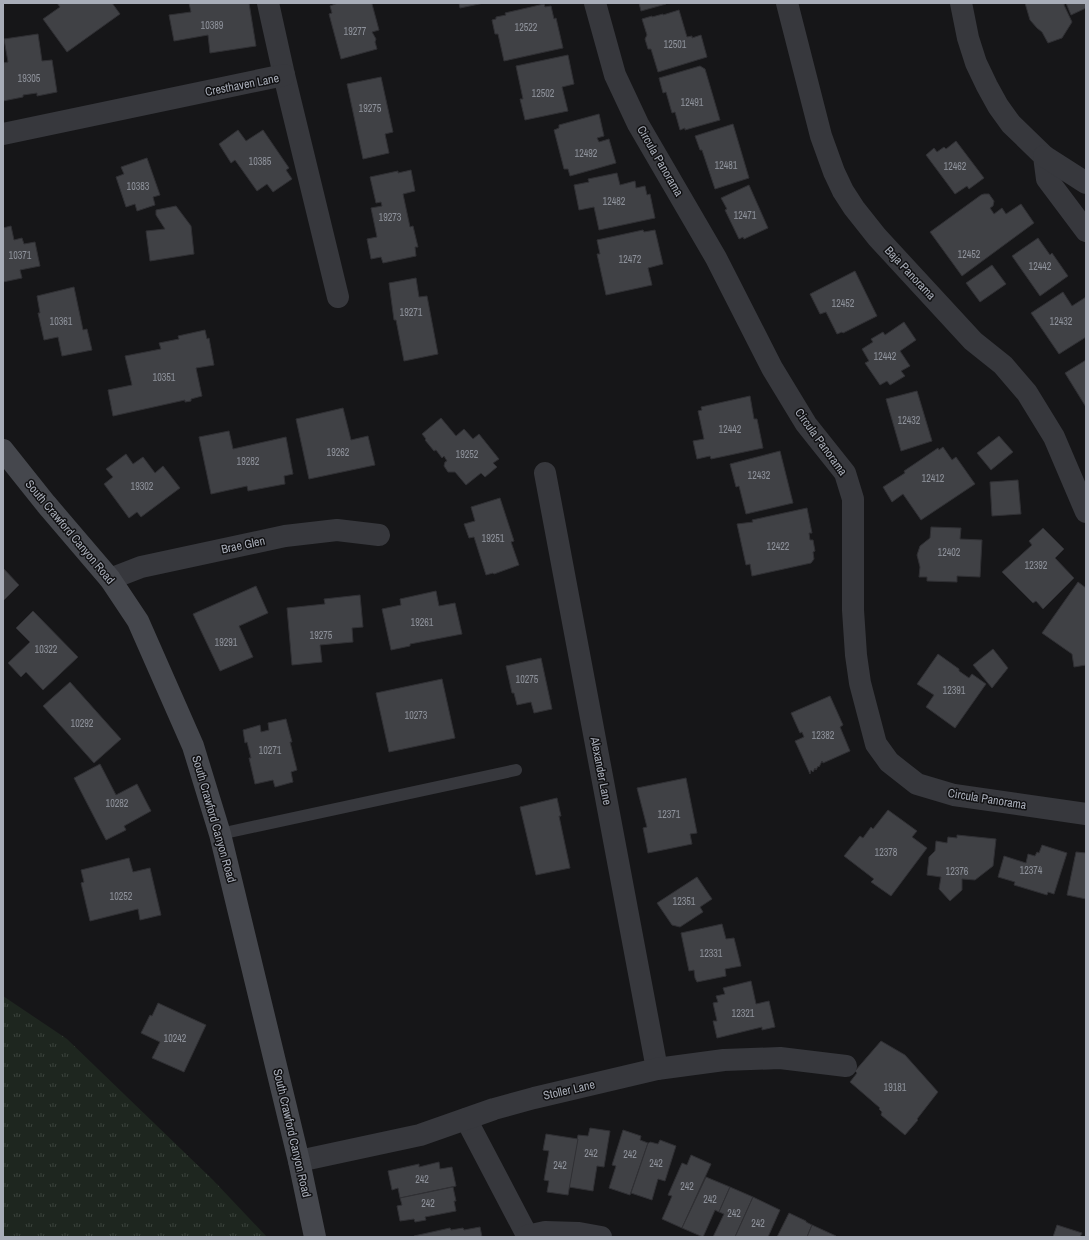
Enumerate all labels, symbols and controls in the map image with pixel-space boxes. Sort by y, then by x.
house number: 10389 [201,19,224,32]
house number: 12522 [515,21,538,34]
house number: 19277 [344,25,367,38]
house number: 12501 [664,38,687,51]
street label: Cresthaven Lane [204,70,280,100]
house number: 19305 [18,72,41,85]
house number: 12502 [532,87,555,100]
house number: 12491 [681,96,704,109]
house number: 19275 [359,102,382,115]
street label: Circula Panorama [633,123,687,200]
house number: 12492 [575,147,598,160]
house number: 10385 [249,155,272,168]
house number: 12481 [715,159,738,172]
house number: 12462 [944,160,967,173]
house number: 10383 [127,180,150,193]
house number: 12482 [603,195,626,208]
house number: 12471 [734,209,757,222]
house number: 19273 [379,211,402,224]
street label: Baja Panorama [881,243,939,304]
house number: 12452 [958,248,981,261]
house number: 10371 [9,249,32,262]
house number: 12472 [619,253,642,266]
house number: 12442 [1029,260,1052,273]
house number: 12452 [832,297,855,310]
house number: 19271 [400,306,423,319]
house number: 10361 [50,315,73,328]
house number: 12432 [1050,315,1073,328]
house number: 12442 [874,350,897,363]
house number: 10351 [153,371,176,384]
street label: Circula Panorama [791,405,851,479]
house number: 12432 [898,414,921,427]
house number: 12442 [719,423,742,436]
house number: 19262 [327,446,350,459]
house number: 19252 [456,448,479,461]
house number: 19282 [237,455,260,468]
house number: 12432 [748,469,771,482]
house number: 12412 [922,472,945,485]
street label: South Crawford Canyon Road [22,477,118,587]
house number: 19302 [131,480,154,493]
house number: 19251 [482,532,505,545]
street label: Brae Glen [220,533,266,557]
house number: 12422 [767,540,790,553]
house number: 12402 [938,546,961,559]
house number: 12392 [1025,559,1048,572]
house number: 19261 [411,616,434,629]
house number: 19275 [310,629,333,642]
house number: 19291 [215,636,238,649]
house number: 10322 [35,643,58,656]
house number: 10275 [516,673,539,686]
house number: 12391 [943,684,966,697]
house number: 10273 [405,709,428,722]
house number: 10292 [71,717,94,730]
house number: 12382 [812,729,835,742]
street label: Alexander Lane [586,735,615,806]
house number: 10271 [259,744,282,757]
street label: South Crawford Canyon Road [188,754,240,884]
street label: Circula Panorama [947,785,1028,813]
house number: 10282 [106,797,129,810]
house number: 12371 [658,808,681,821]
house number: 12378 [875,846,898,859]
house number: 12374 [1020,864,1043,877]
house number: 12376 [946,865,969,878]
house number: 10252 [110,890,133,903]
house number: 12351 [673,895,696,908]
house number: 12331 [700,947,723,960]
house number: 12321 [732,1007,755,1020]
house number: 10242 [164,1032,187,1045]
street label: South Crawford Canyon Road [269,1067,315,1199]
street label: Stoller Lane [542,1076,596,1104]
house number: 19181 [884,1081,907,1094]
house number: 242 [584,1147,598,1160]
house number: 242 [623,1148,637,1161]
house number: 242 [649,1157,663,1170]
house number: 242 [553,1159,567,1172]
house number: 242 [415,1173,429,1186]
house number: 242 [680,1180,694,1193]
house number: 242 [703,1193,717,1206]
house number: 242 [421,1197,435,1210]
house number: 242 [727,1207,741,1220]
house number: 242 [751,1217,765,1230]

